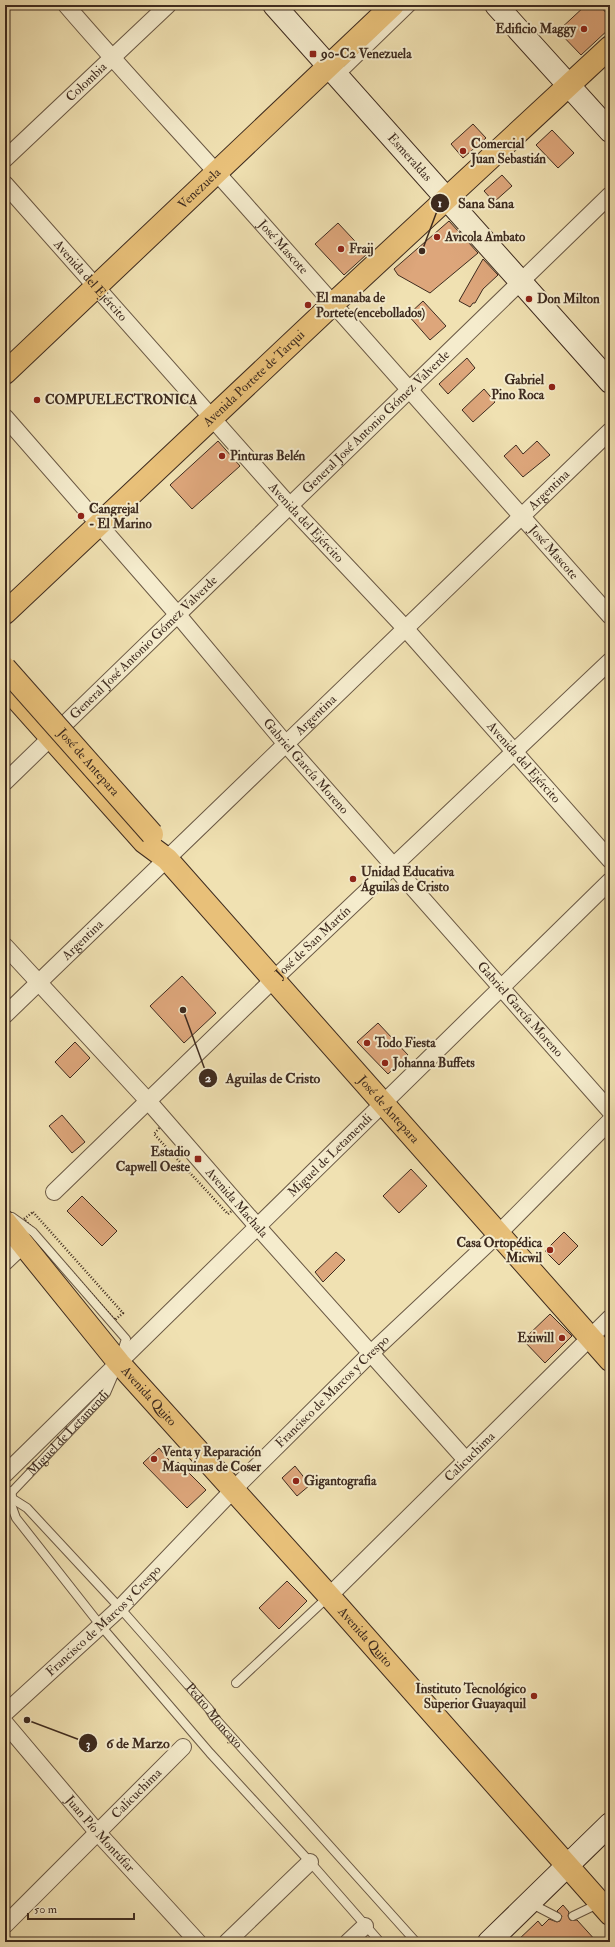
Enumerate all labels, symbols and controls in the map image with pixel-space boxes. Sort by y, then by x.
place label: Edificio Maggy [496,21,577,38]
marker: Edificio Maggy [579,24,589,34]
place label: 90-C2 Venezuela [319,46,412,62]
marker: 90-C2 Venezuela [308,49,318,59]
street label: Colombia [63,58,111,105]
street label: Esmeraldas [384,130,436,185]
place label: Comercial Juan Sebastián [470,136,546,168]
marker: Comercial Juan Sebastián [458,146,468,156]
street label: Venezuela [175,164,225,213]
callout: Sana Sana [430,190,522,216]
text: Sana Sana [458,195,515,212]
text: 1 [438,196,442,211]
street label: José Mascote [254,216,312,278]
place label: Avicola Ambato [444,229,526,245]
marker: Avicola Ambato [432,232,442,242]
street label: Avenida del Ejército [50,236,131,325]
place label: Fraij [349,241,373,257]
marker: Fraij [336,244,346,254]
place label: El manaba de Portete(encebollados) [316,290,425,321]
place label: Don Milton [537,291,600,307]
marker: Don Milton [524,294,534,304]
marker: El manaba de Portete(encebollados) [303,300,313,310]
street label: Avenida Portete de Tarqui [199,326,309,431]
street label: General José Antonio Gómez Valverde [299,346,454,497]
place label: Gabriel Pino Roca [491,372,545,403]
marker: Gabriel Pino Roca [547,382,557,392]
place label: COMPUELECTRONICA [45,392,198,408]
marker: COMPUELECTRONICA [32,395,42,405]
place label: Pinturas Belén [230,448,306,464]
marker: Pinturas Belén [217,451,227,461]
street label: Argentina [524,466,573,514]
street label: Avenida del Ejército [264,479,347,566]
place label: Cangrejal - El Marino [89,501,152,532]
marker: Cangrejal - El Marino [76,511,86,521]
street label: José Mascote [525,521,582,583]
street label: General José Antonio Gómez Valverde [66,572,221,723]
street label: Argentina [291,691,340,739]
street label: Gabriel García Moreno [260,715,352,817]
street label: Avenida del Ejército [483,718,564,806]
street label: José de Antepara [54,724,123,800]
place label: Unidad Educativa Águilas de Cristo [360,864,455,896]
marker: Unidad Educativa Águilas de Cristo [348,874,358,884]
street label: José de San Martín [271,902,354,982]
street label: Argentina [58,916,107,964]
street label: Gabriel García Moreno [474,958,567,1060]
place label: Todo Fiesta [374,1035,436,1051]
marker: Todo Fiesta [362,1038,372,1048]
place label: Johanna Buffets [392,1055,475,1072]
marker: Johanna Buffets [380,1058,390,1068]
callout: Aguilas de Cristo [198,1065,329,1091]
text: Aguilas de Cristo [225,1070,321,1088]
text: 2 [205,1071,211,1086]
street label: José de Antepara [354,1072,423,1147]
street label: Miguel de Letamendi [284,1110,376,1200]
place label: Estadio Capwell Oeste [116,1144,191,1176]
marker: Estadio Capwell Oeste [193,1154,203,1164]
street label: Avenida Machala [201,1164,272,1242]
place label: Casa Ortopédica Micwil [456,1235,543,1266]
marker: Casa Ortopédica Micwil [545,1245,555,1255]
place label: Exiwill [517,1330,555,1346]
street label: Francisco de Marcos y Crespo [272,1332,393,1451]
marker: Exiwill [557,1333,567,1343]
street label: Avenida Quito [117,1362,180,1429]
street label: Miguel de Letamendi [24,1387,113,1479]
street label: Calicuchima [441,1428,499,1485]
place label: Venta y Reparación Maquinas de Coser [161,1444,262,1476]
marker: Venta y Reparación Maquinas de Coser [149,1454,159,1464]
place label: Gigantografia [304,1473,377,1490]
marker: Gigantografia [291,1476,301,1486]
street label: Francisco de Marcos y Crespo [43,1562,165,1680]
street label: Avenida Quito [334,1603,396,1671]
street label: Pedro Moncayo [182,1680,246,1752]
place label: Instituto Tecnológico Superior Guayaquil [416,1681,527,1713]
marker: Instituto Tecnológico Superior Guayaquil [529,1691,539,1701]
callout: 6 de Marzo [78,1730,178,1756]
text: 6 de Marzo [106,1735,170,1752]
text: 3 [86,1737,91,1752]
street label: Calicuchima [108,1765,165,1822]
street label: Juan Pío Montúfar [61,1792,138,1876]
scale bar [28,1895,134,1921]
text: 50 m [34,1902,58,1917]

